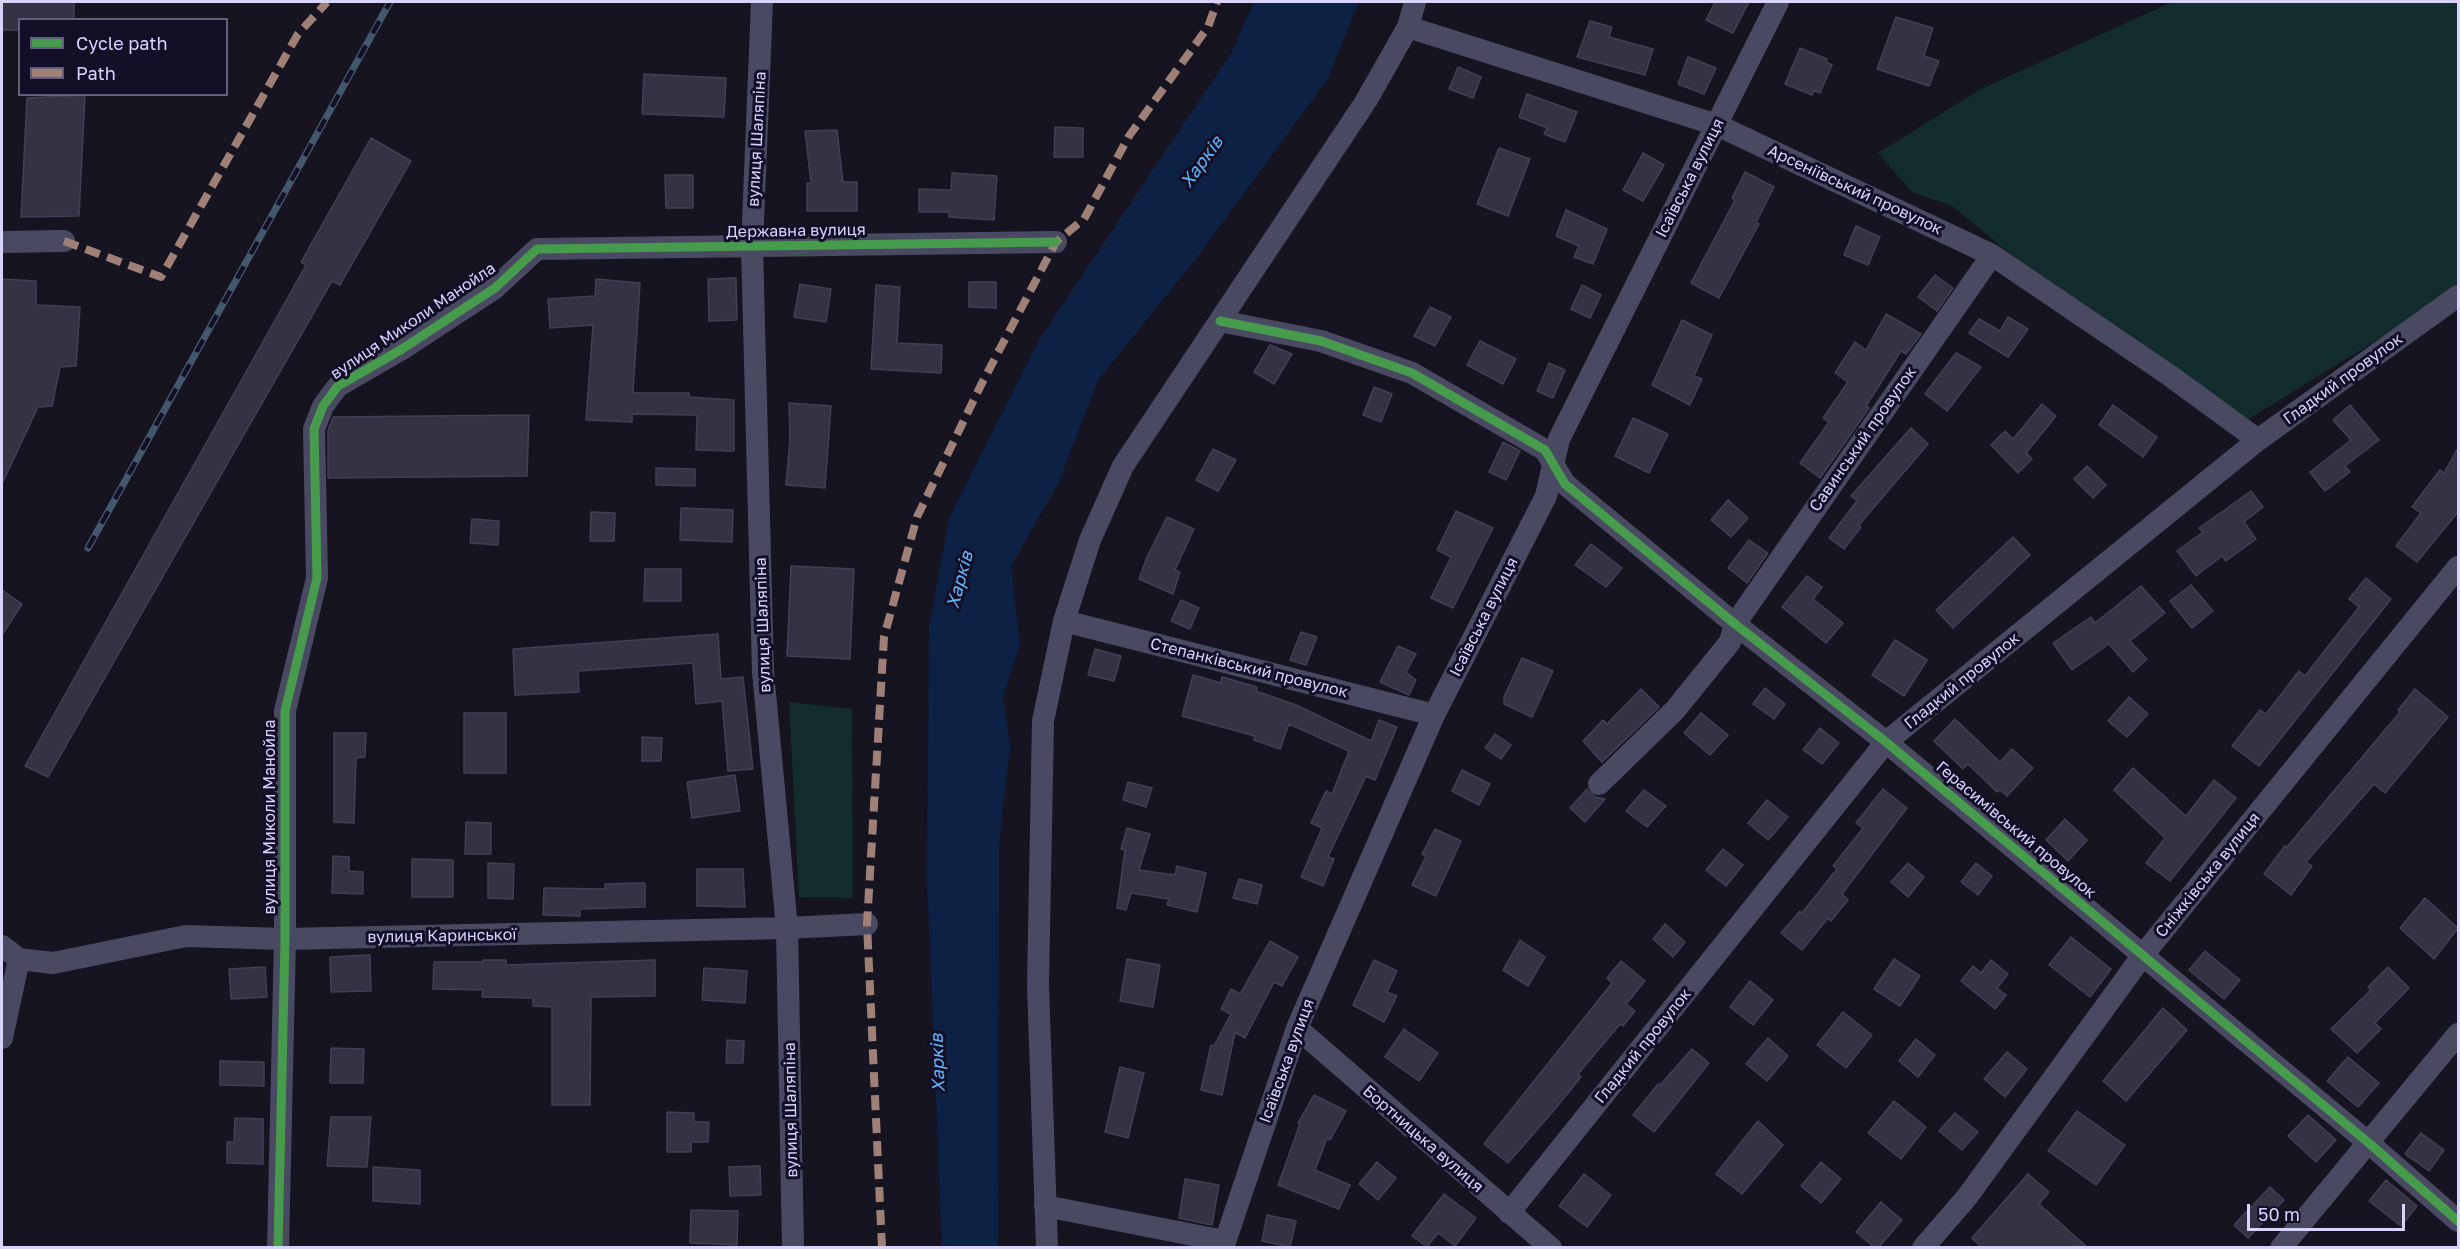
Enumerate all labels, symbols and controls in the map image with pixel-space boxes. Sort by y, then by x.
legend [18,18,228,96]
text: Cycle path [76,32,168,54]
text: Path [76,62,116,84]
street label: вулиця Шаляпіна [744,71,770,207]
street label: Ісаївська вулиця [1652,115,1728,241]
water label: Харків [1176,132,1228,192]
street label: Арсеніївський провулок [1765,141,1945,239]
street label: Державна вулиця [726,220,866,242]
street label: вулиця Миколи Манойла [327,259,499,383]
street label: Гладкий провулок [2280,329,2406,429]
street label: Савинський провулок [1806,363,1920,515]
water label: Харків [942,549,978,611]
street label: Ісаївська вулиця [1446,554,1522,680]
street label: вулиця Шаляпіна [751,557,775,693]
street label: Гладкий провулок [1901,629,2023,733]
street label: Степанківський провулок [1148,634,1350,702]
street label: вулиця Миколи Манойла [260,720,280,914]
street label: Герасимівський провулок [1932,757,2100,903]
street label: Сніжківська вулиця [2152,809,2264,941]
street label: вулиця Каринської [367,925,517,947]
street label: Гладкий провулок [1591,985,1695,1107]
street label: Ісаївська вулиця [1256,996,1318,1126]
water label: Харків [926,1033,950,1093]
street label: вулиця Шаляпіна [780,1042,802,1178]
street label: Бортницька вулиця [1359,1081,1487,1197]
scale bar [2250,1192,2408,1230]
text: 50 m [2258,1203,2300,1225]

